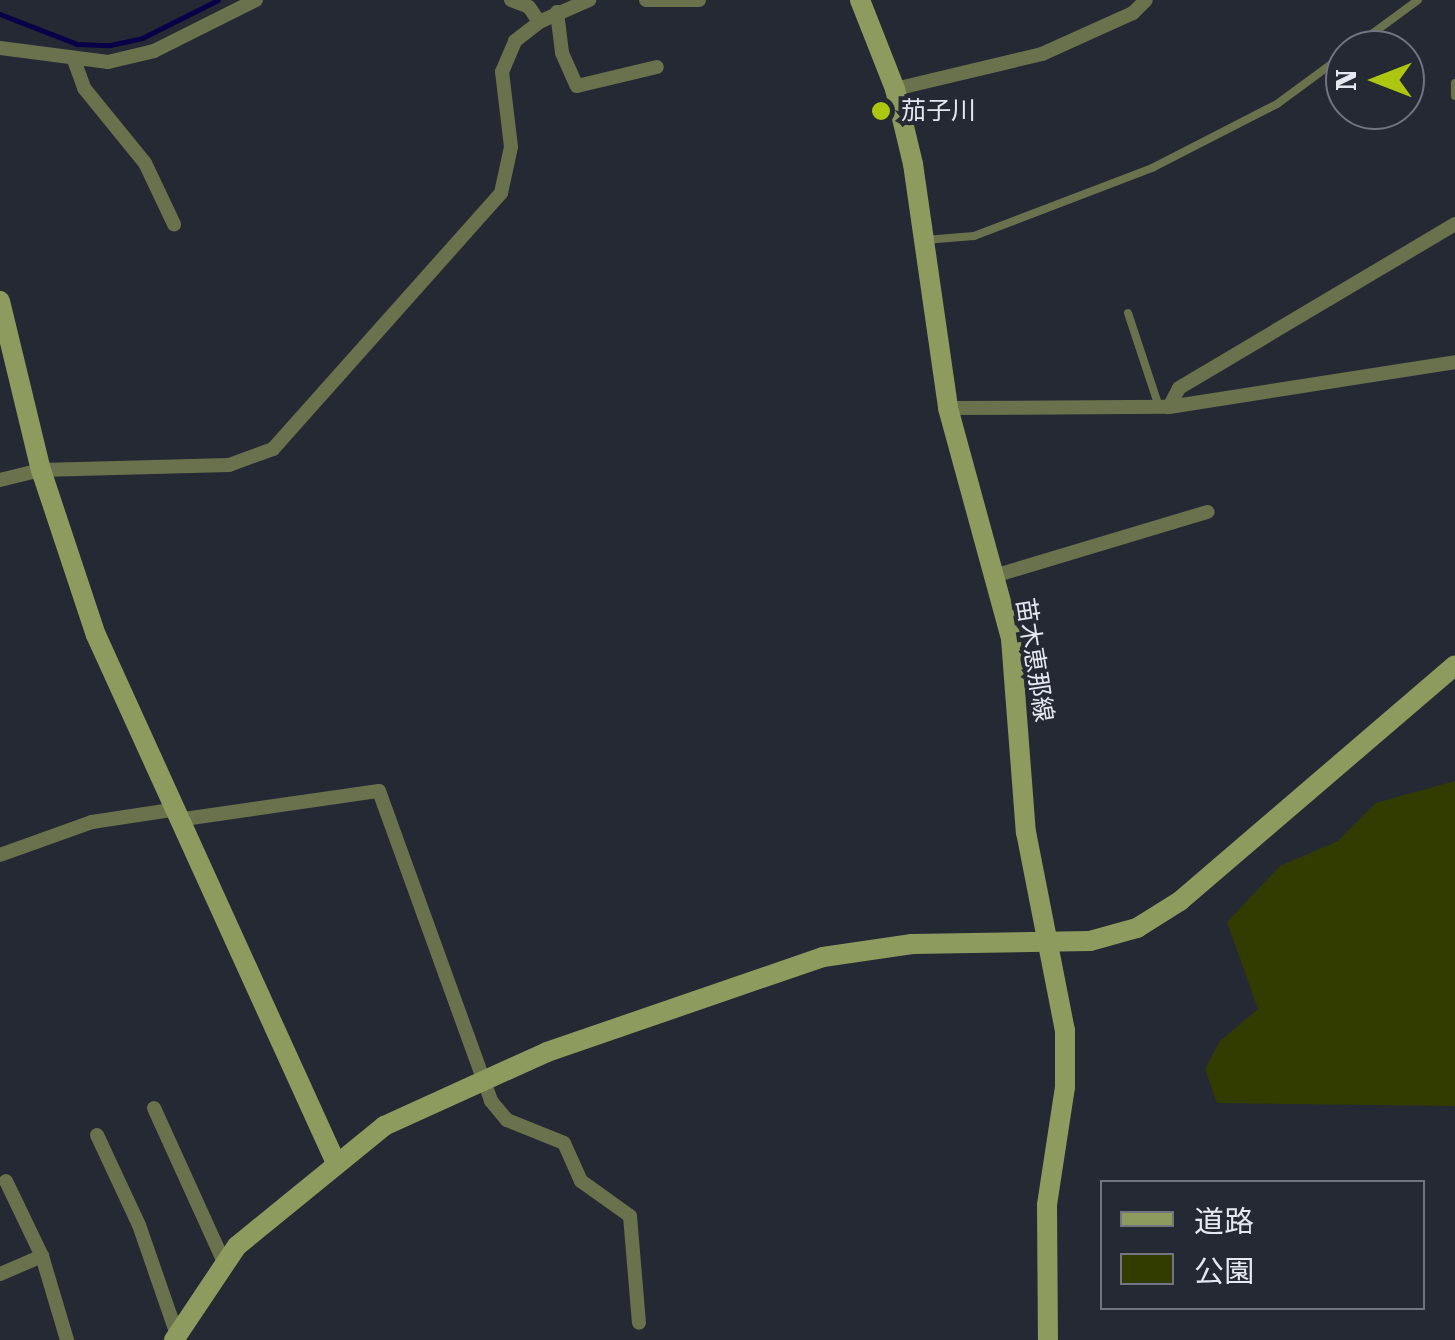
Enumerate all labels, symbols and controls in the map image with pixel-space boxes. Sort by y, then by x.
north arrow [1325,30,1425,130]
text: N [1330,69,1363,91]
place label: 茄子川 [901,96,976,126]
marker: 茄子川 [870,100,892,122]
street label: 苗木恵那線 [1009,596,1059,724]
legend [1100,1180,1425,1310]
text: 道路 [1194,1204,1254,1239]
text: 公園 [1194,1254,1254,1289]

